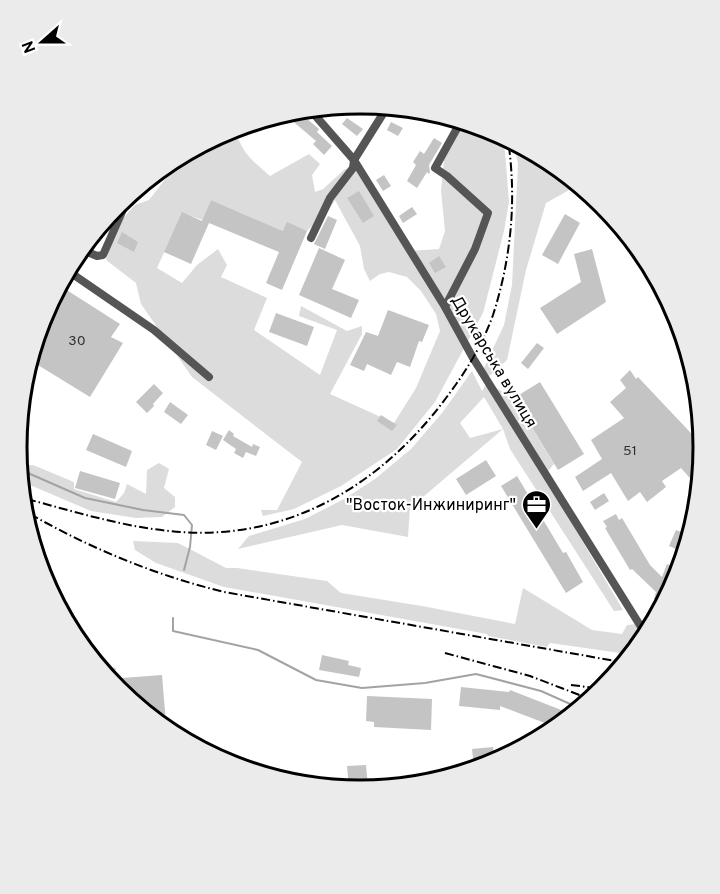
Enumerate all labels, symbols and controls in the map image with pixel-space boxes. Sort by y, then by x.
north arrow [12,12,72,72]
text: N [18,38,41,56]
street label: Друкарська вулиця [446,292,541,432]
house number: 30 [68,333,86,350]
house number: 51 [623,443,637,460]
office icon: "Восток-Инжиниринг" [521,488,553,530]
place label: "Восток-Инжиниринг" [346,496,516,516]

